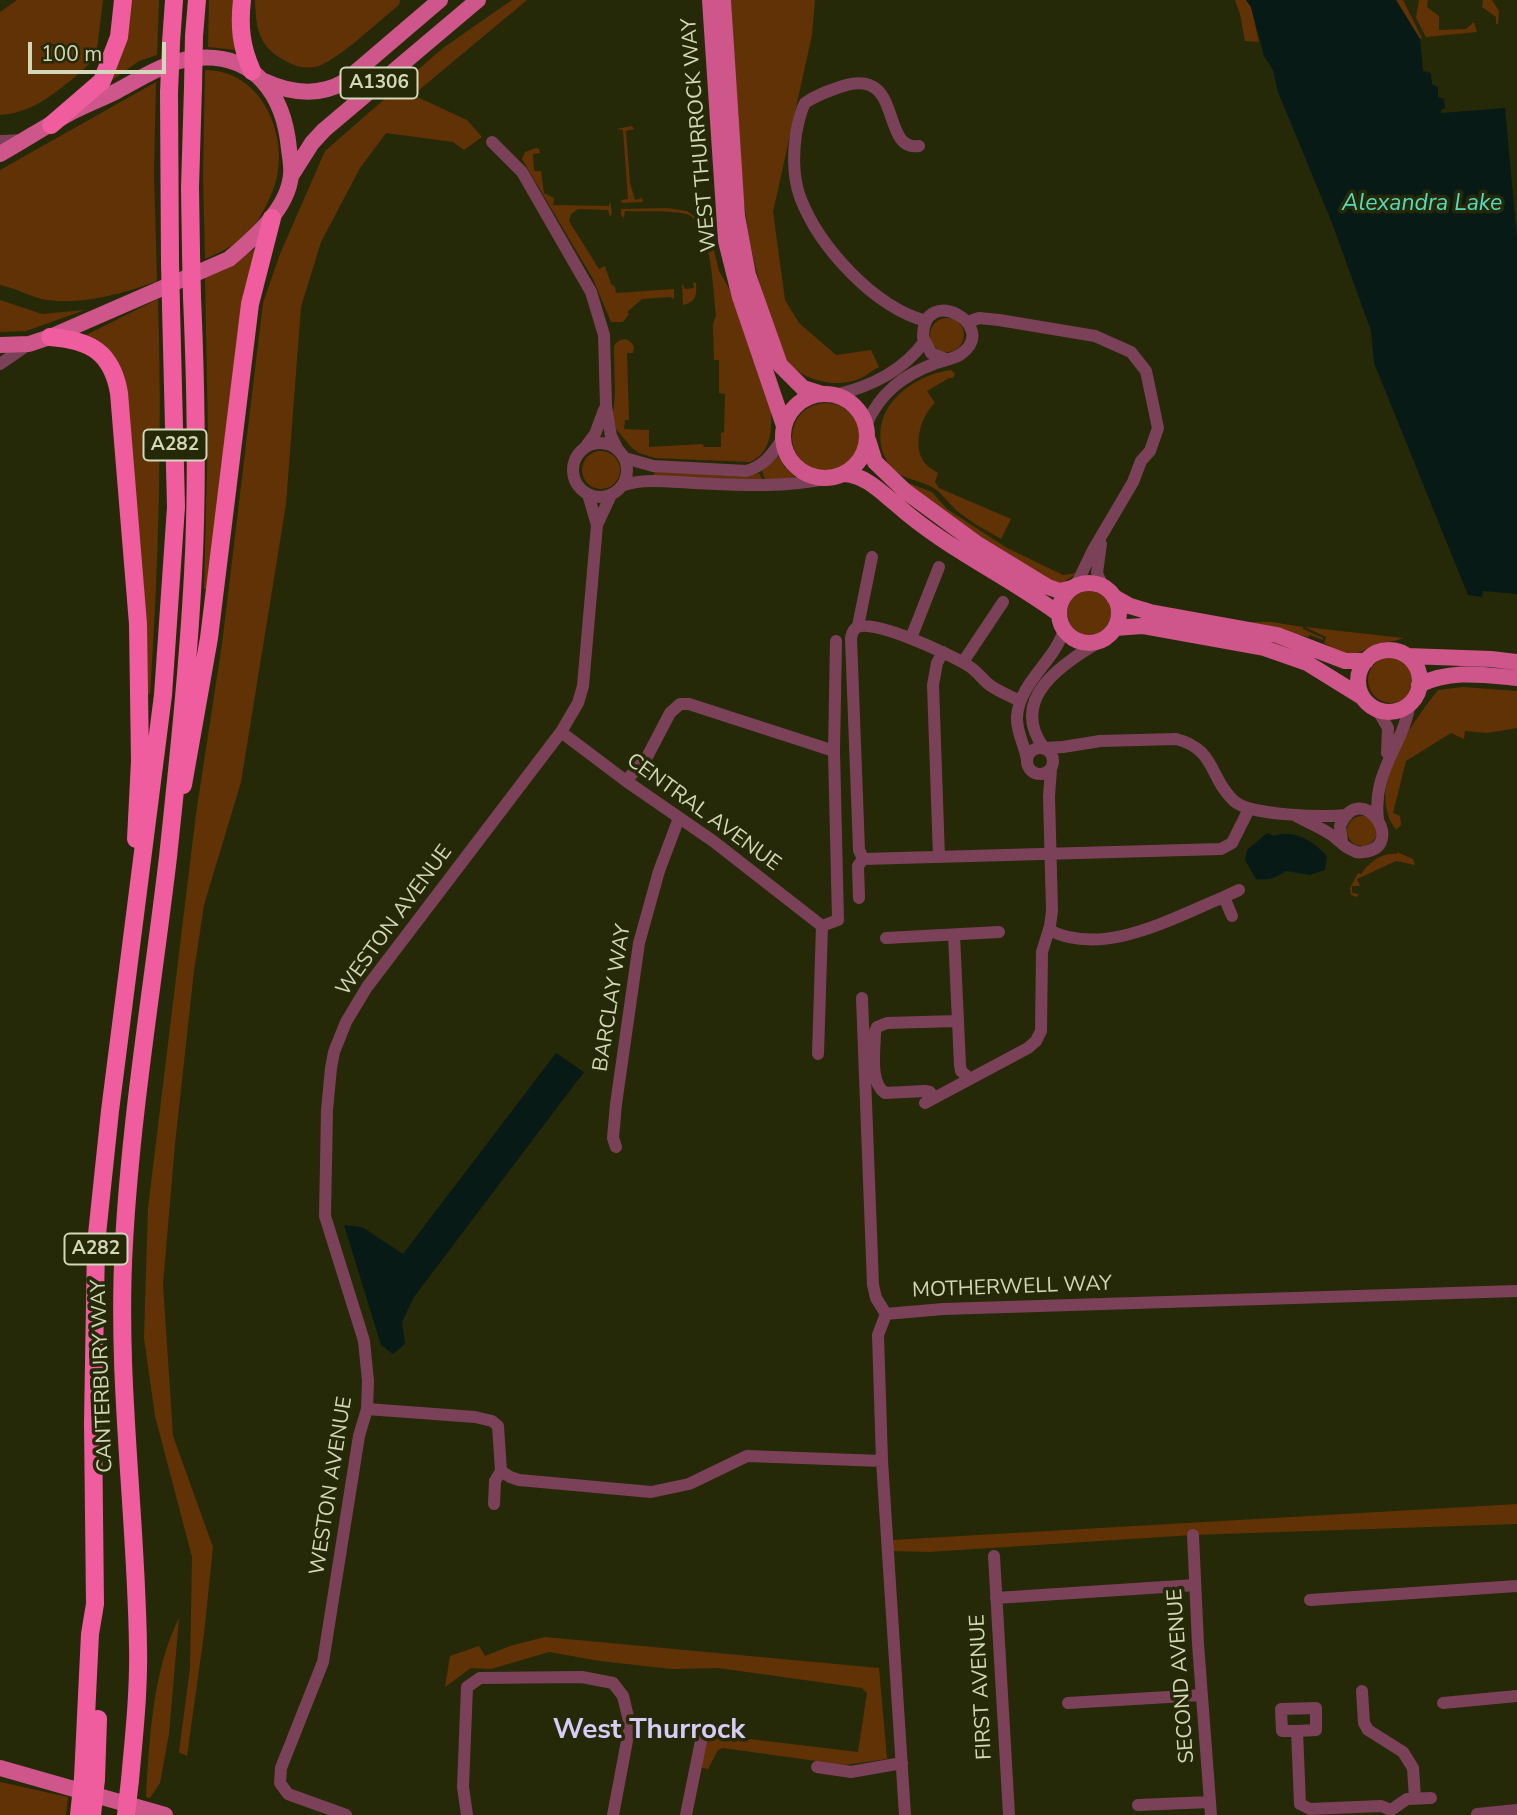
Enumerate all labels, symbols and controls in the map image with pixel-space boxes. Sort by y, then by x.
street label: WEST THURROCK WAY [677,17,723,253]
scale bar [32,28,170,72]
text: 100 m [41,40,102,68]
road number: A1306 [340,68,418,99]
water label: Alexandra Lake [1342,190,1502,218]
road number: A282 [144,430,206,460]
street label: CENTRAL AVENUE [621,749,785,877]
street label: WESTON AVENUE [332,841,458,1001]
street label: BARCLAY WAY [589,923,637,1073]
road number: A282 [64,1233,128,1264]
street label: MOTHERWELL WAY [912,1272,1112,1304]
street label: CANTERBURY WAY [87,1279,119,1473]
street label: WESTON AVENUE [305,1395,359,1577]
street label: SECOND AVENUE [1163,1588,1201,1764]
street label: FIRST AVENUE [966,1614,998,1760]
district label: West Thurrock [553,1714,745,1748]

